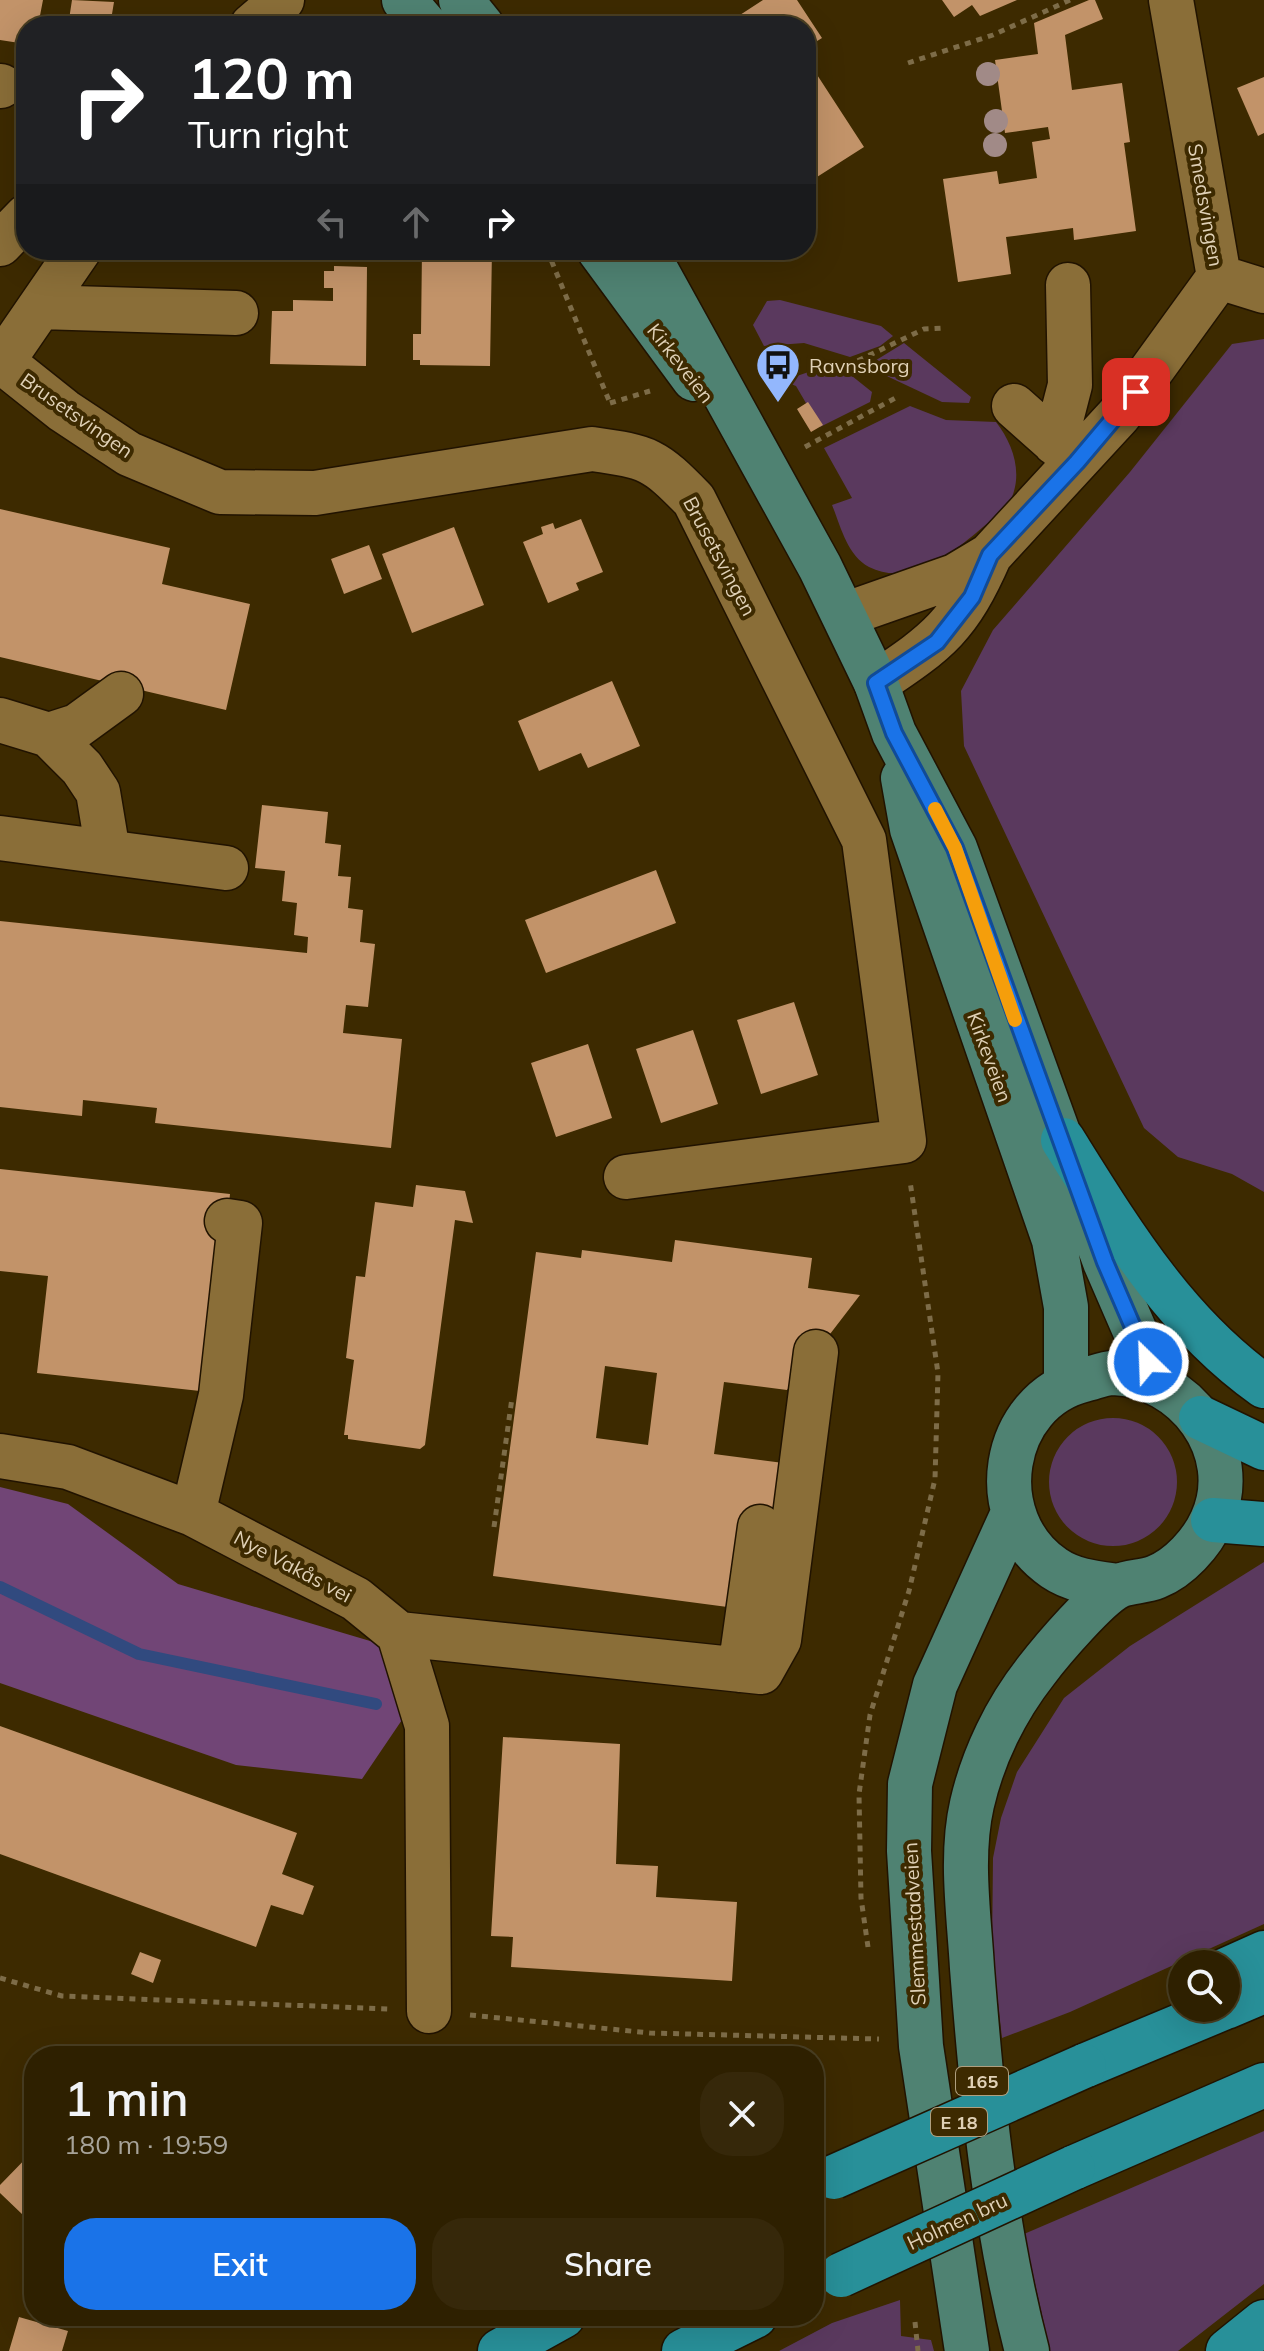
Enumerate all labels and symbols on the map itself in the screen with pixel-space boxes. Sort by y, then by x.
street label: Smedsvingen [1183,142,1229,268]
street label: Kirkeveien [642,318,720,408]
bus stop icon: Ravnsborg [754,341,802,404]
place label: Ravnsborg [809,353,910,378]
pin [1102,358,1170,426]
street label: Brusetsvingen [16,367,138,463]
street label: Brusetsvingen [678,492,762,620]
street label: Kirkeveien [962,1008,1018,1106]
position arrow [1106,1320,1190,1404]
street label: Nye Vakås vei [230,1524,356,1608]
street label: Slemmestadveien [897,1842,931,2006]
road number: 165 [956,2067,1008,2095]
road number: E 18 [931,2108,987,2136]
street label: Holmen bru [903,2187,1011,2255]

